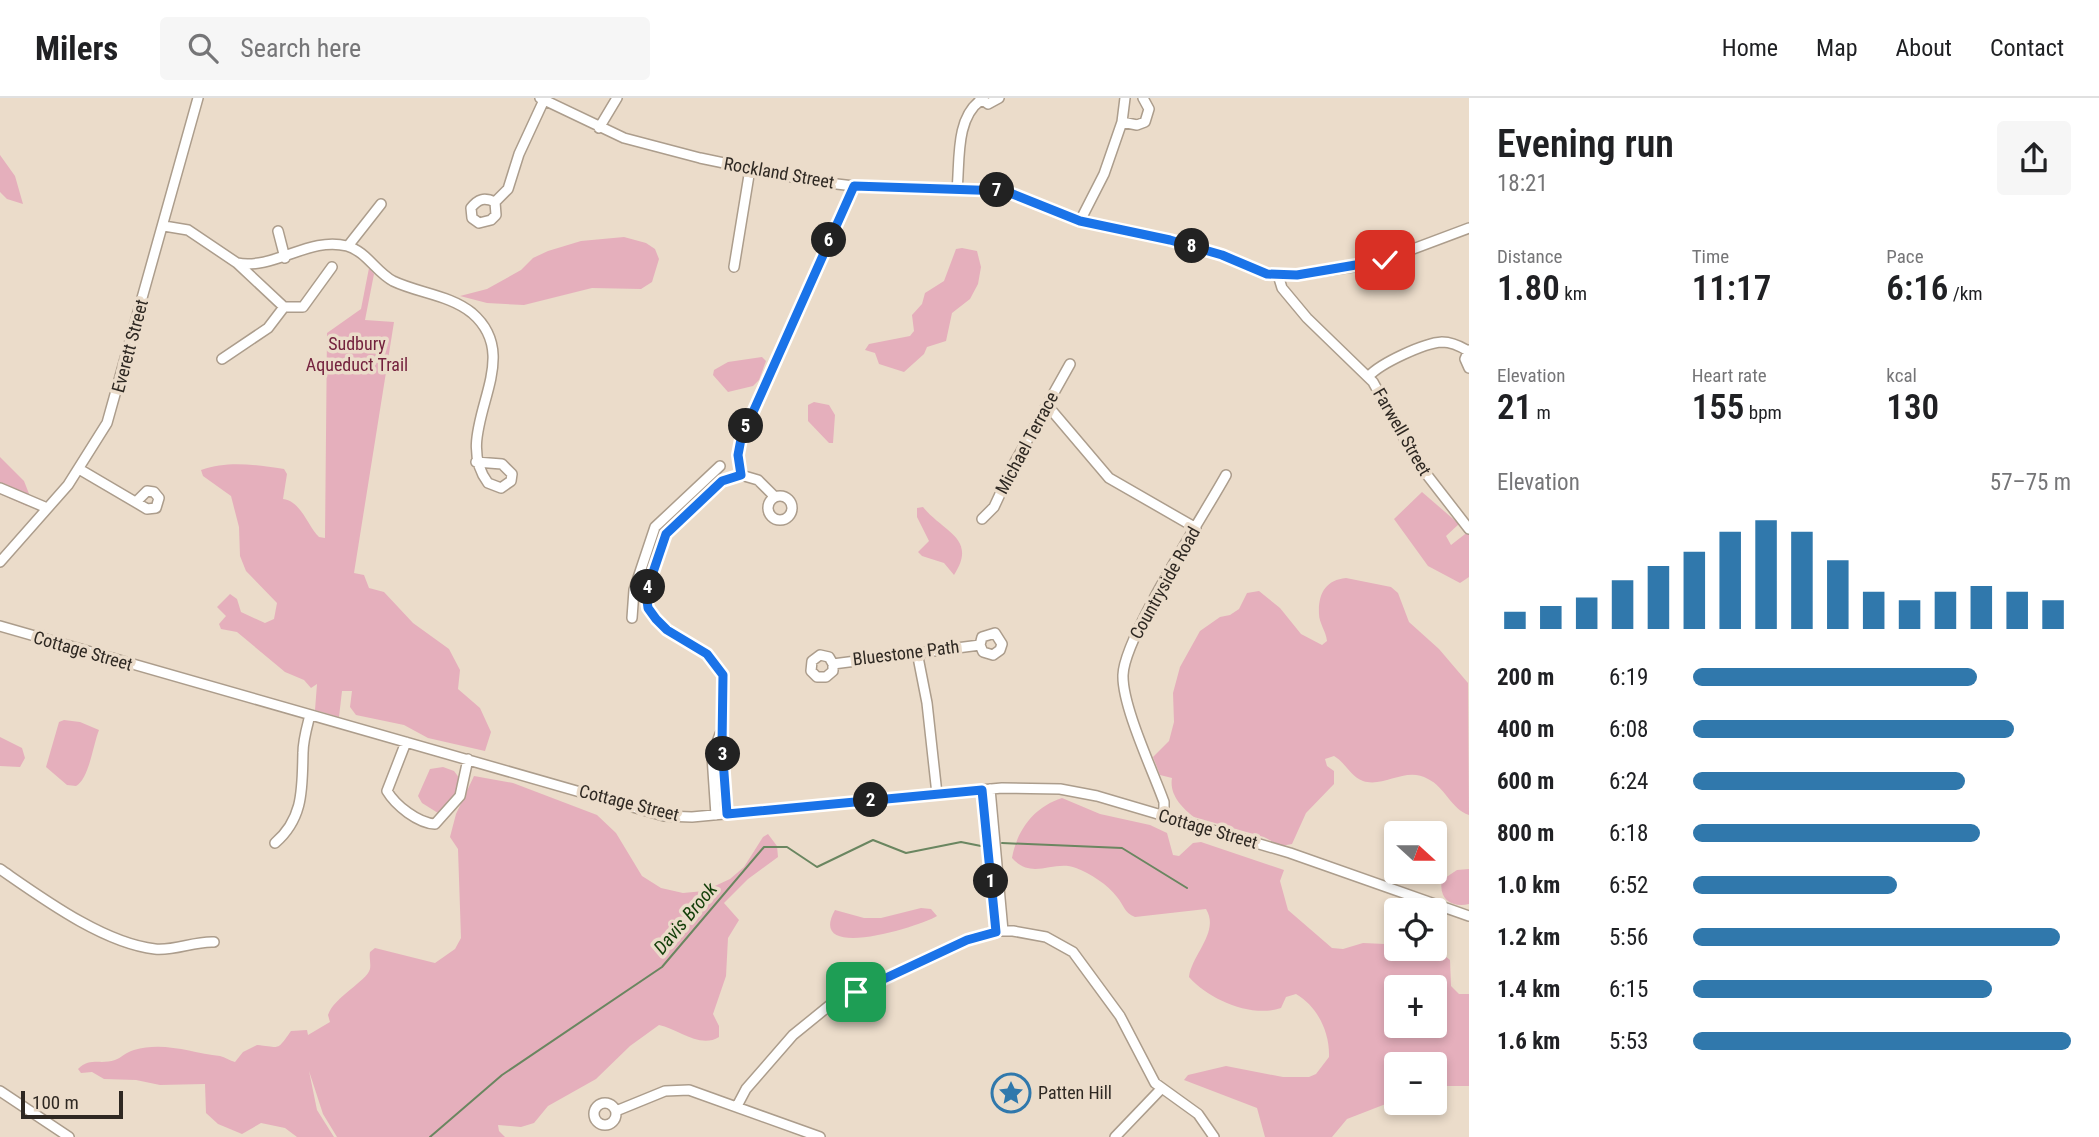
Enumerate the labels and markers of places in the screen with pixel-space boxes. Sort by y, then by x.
pin: 7 [979,172,1014,208]
pin: 6 [812,222,846,258]
pin: 8 [1174,228,1210,264]
pin [1355,230,1415,290]
pin: 5 [728,408,764,444]
pin: 4 [630,570,666,604]
pin: 3 [706,736,740,772]
pin: 2 [854,782,888,818]
pin: 1 [974,864,1009,898]
pin [826,962,886,1022]
place icon: Patten Hill [990,1072,1032,1114]
place label: Patten Hill [1038,1082,1112,1103]

